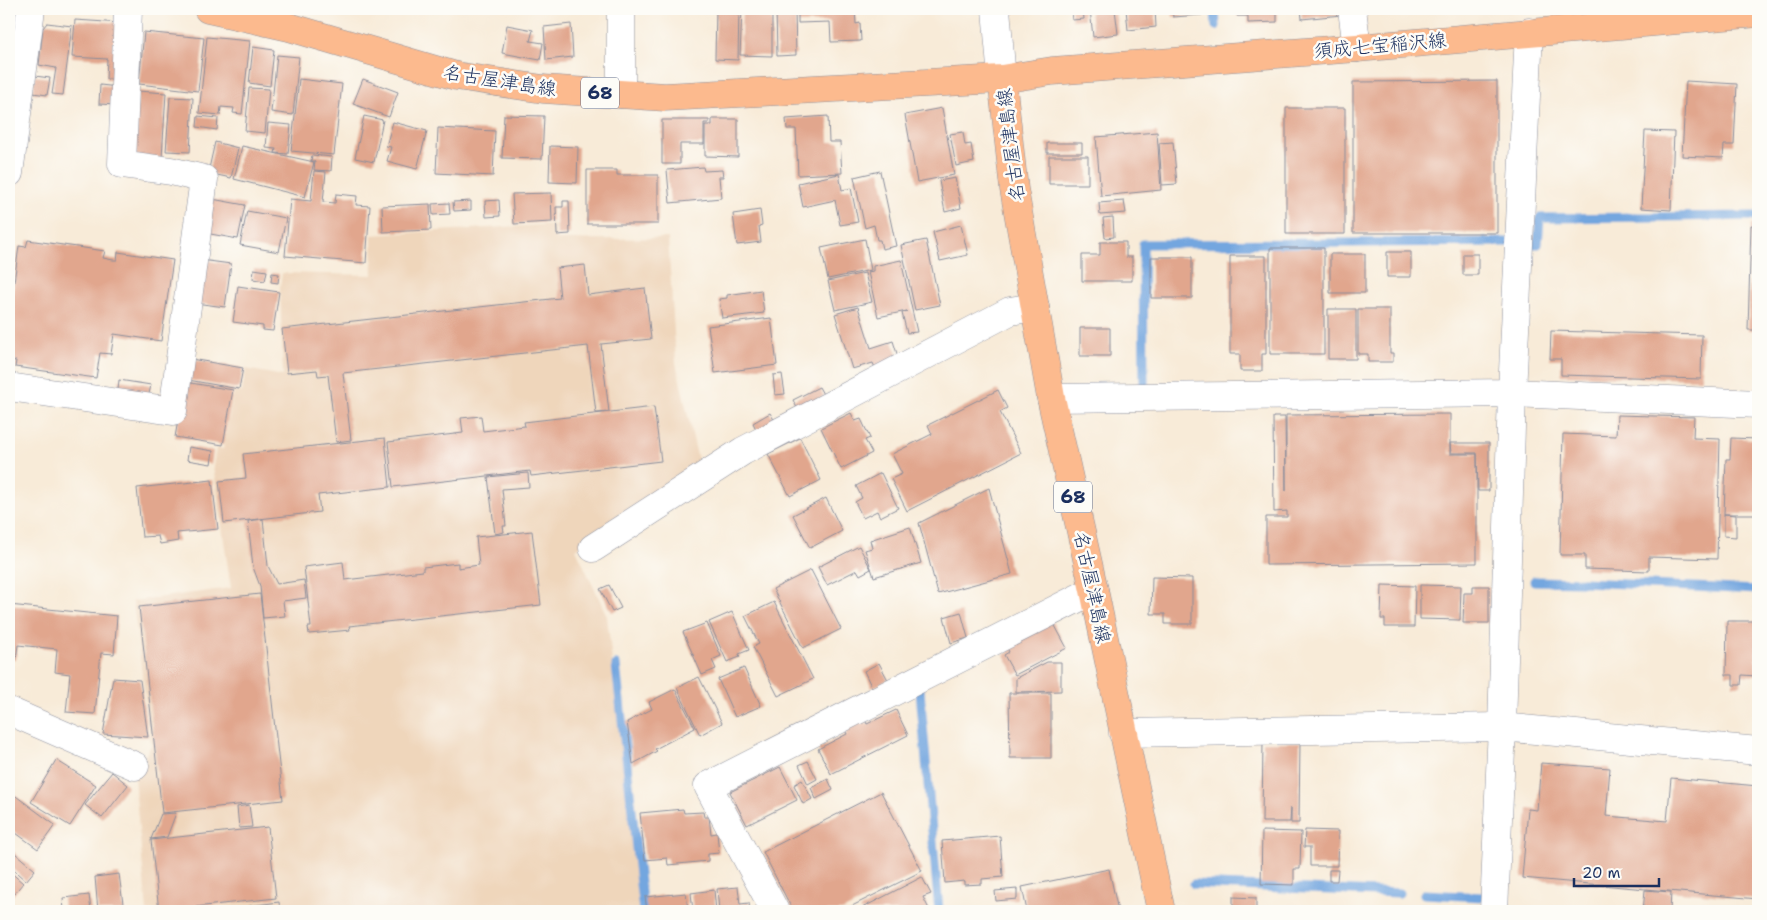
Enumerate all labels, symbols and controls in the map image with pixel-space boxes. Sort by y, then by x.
street label: 須成七宝稲沢線 [1313,27,1447,64]
street label: 名古屋津島線 [442,59,558,102]
road number: 68 [581,78,619,109]
street label: 名古屋津島線 [991,87,1030,203]
road number: 68 [1054,482,1092,512]
street label: 名古屋津島線 [1068,529,1117,645]
scale bar [1574,855,1660,887]
text: 20 m [1582,863,1621,883]

